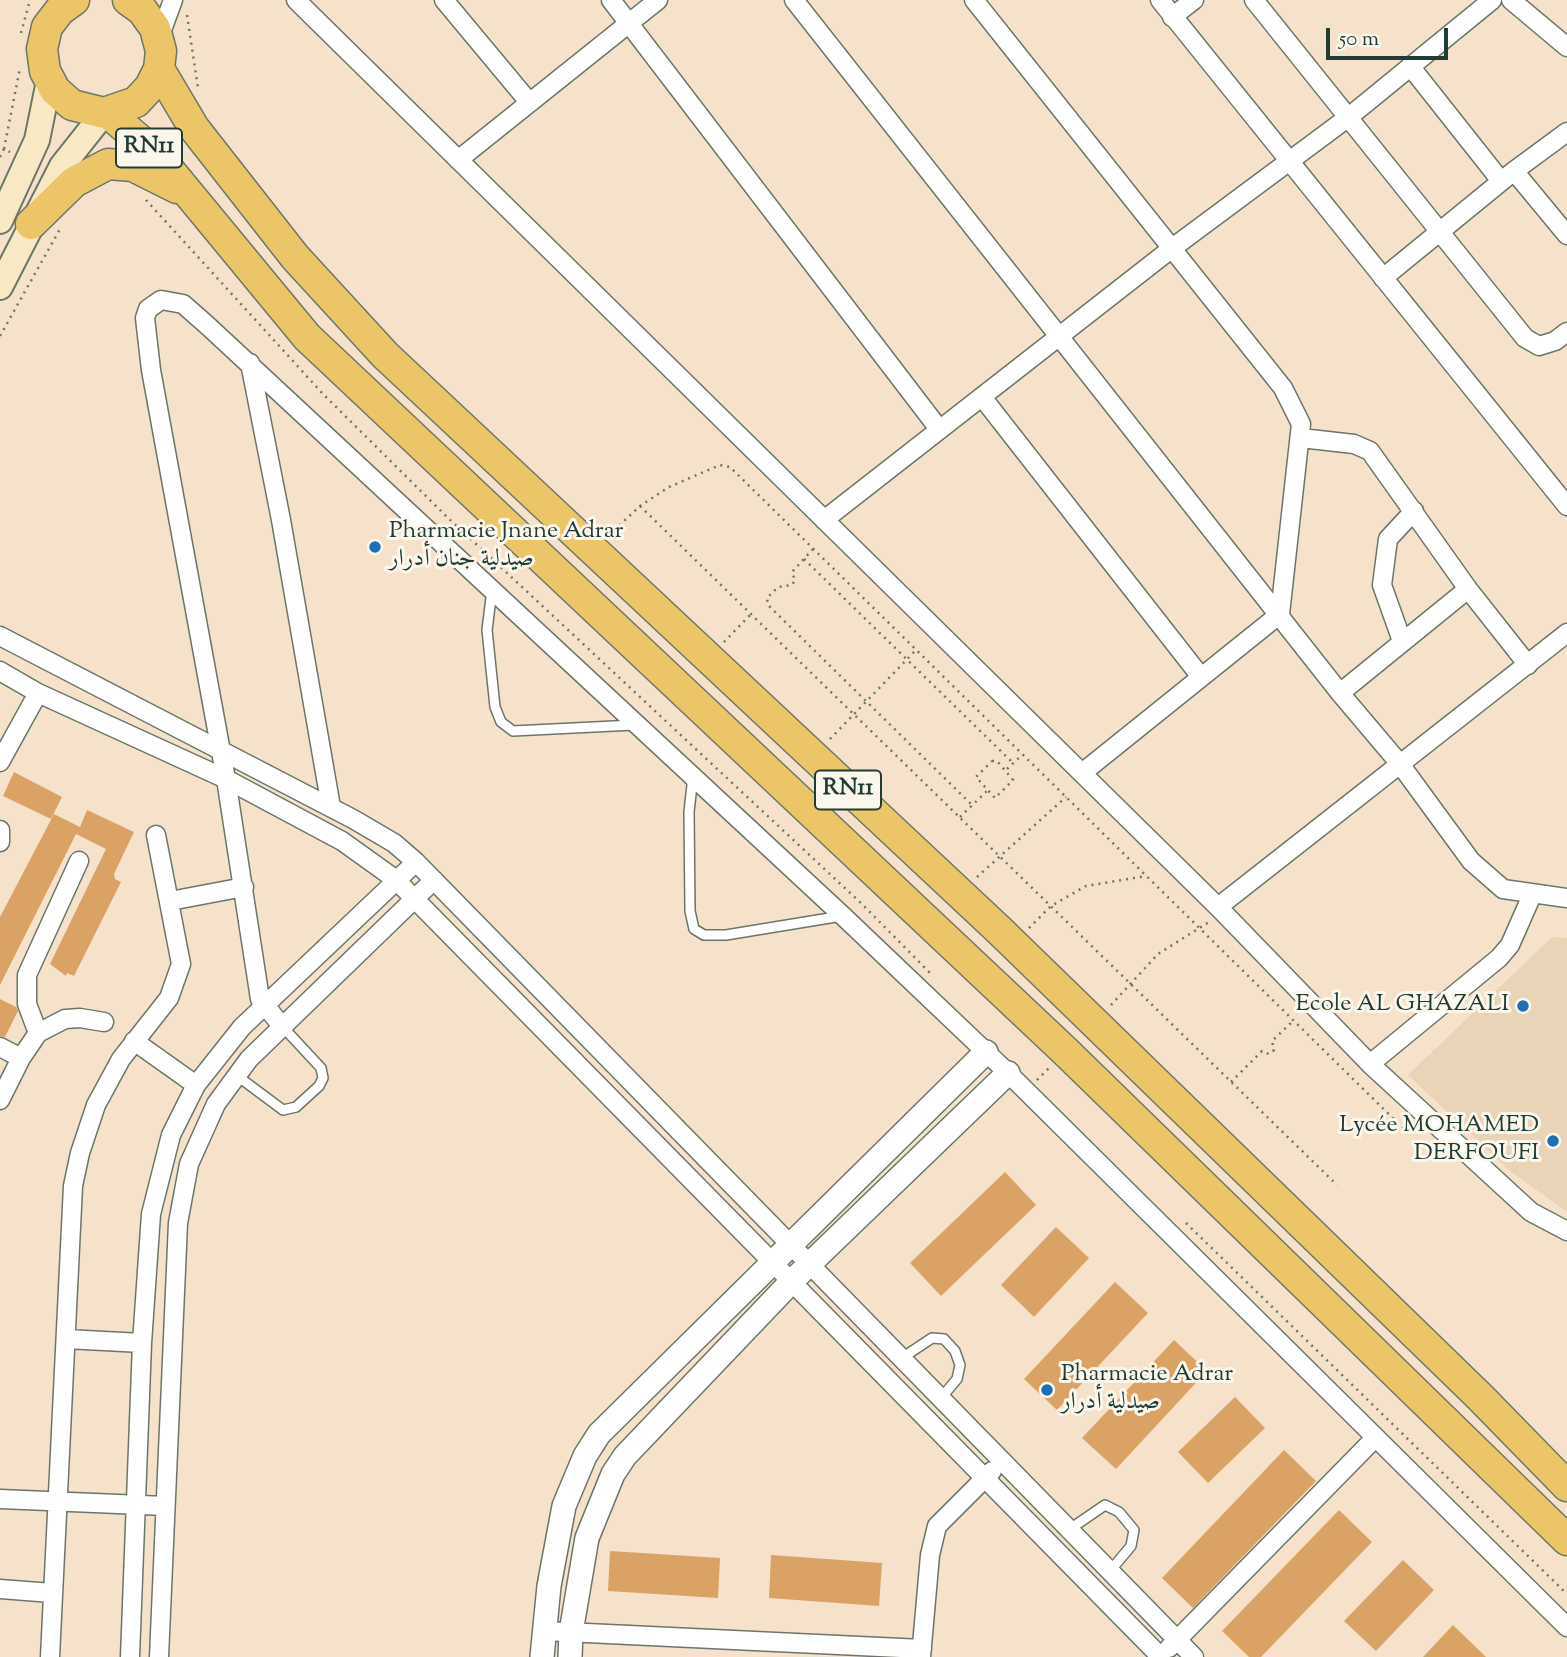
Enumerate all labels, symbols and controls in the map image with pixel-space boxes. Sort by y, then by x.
scale bar [1329,14,1452,58]
text: 50 m [1339,25,1379,55]
road number: RN11 [116,128,182,168]
place label: Pharmacie Jnane Adrar صيدلية جنان أدرار [389,519,624,575]
marker: Pharmacie Jnane Adrar صيدلية جنان أدرار [367,539,383,555]
road number: RN11 [815,770,881,810]
place label: Ecole AL GHAZALI [1295,992,1509,1020]
marker: Ecole AL GHAZALI [1515,998,1531,1014]
place label: Lycée MOHAMED DERFOUFI [1339,1113,1539,1169]
marker: Lycée MOHAMED DERFOUFI [1545,1133,1561,1149]
place label: Pharmacie Adrar صيدلية أدرار [1061,1362,1233,1418]
marker: Pharmacie Adrar صيدلية أدرار [1039,1382,1055,1398]

